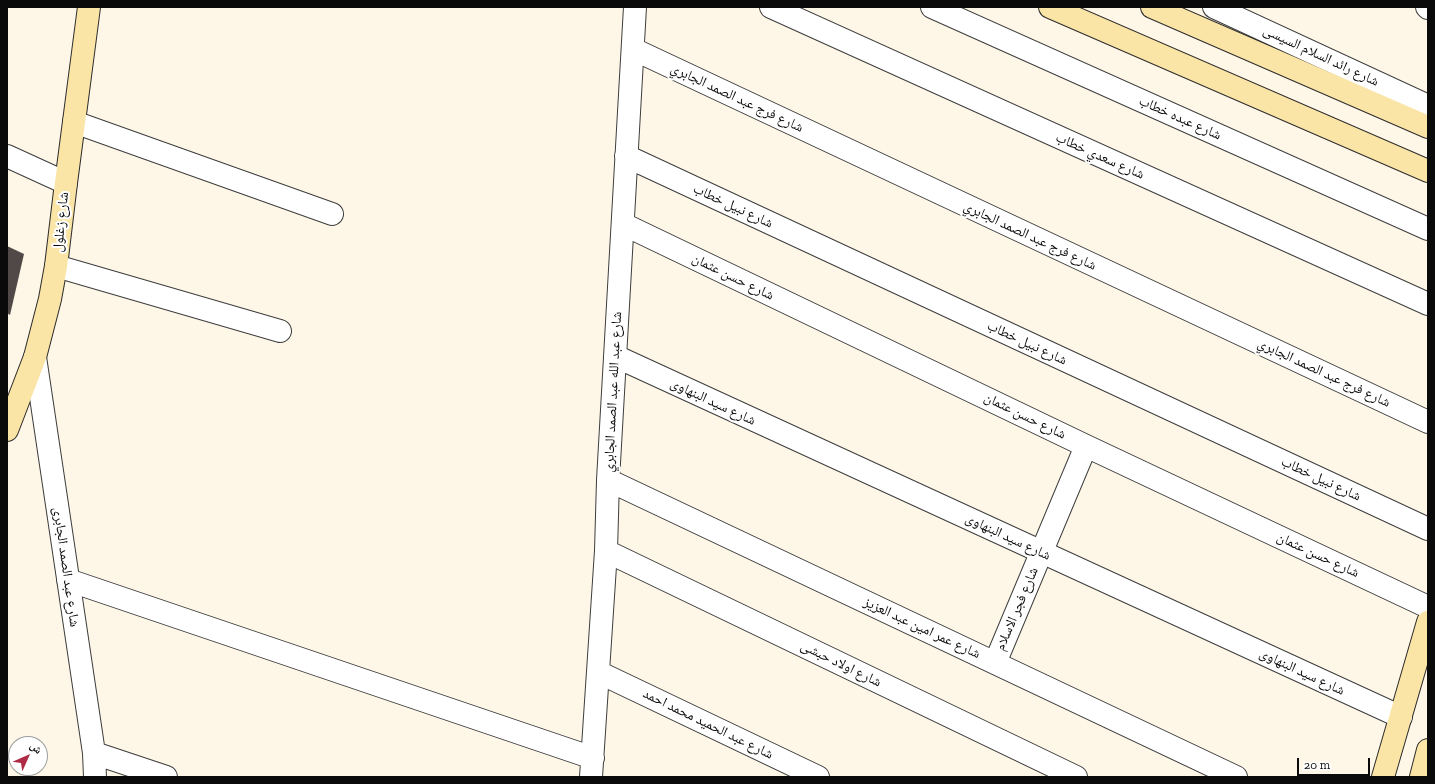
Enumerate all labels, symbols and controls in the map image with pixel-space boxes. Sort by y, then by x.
street label: شارع رائد السلام السيسى [1260,22,1382,90]
street label: شارع فرج عبد الصمد الجابري [668,60,806,136]
street label: شارع عبده خطاب [1136,92,1224,144]
street label: شارع سعدي خطاب [1053,129,1147,183]
street label: شارع نبيل خطاب [690,180,776,232]
street label: شارع زغلول [49,191,73,253]
street label: شارع فرج عبد الصمد الجابري [961,198,1099,274]
street label: شارع حسن عثمان [689,250,777,304]
street label: شارع عبد الله عبد الصمد الجابري [600,311,626,473]
street label: شارع نبيل خطاب [984,317,1070,369]
street label: شارع فرج عبد الصمد الجابري [1255,335,1393,411]
street label: شارع سيد البنهاوى [668,375,758,429]
street label: شارع حسن عثمان [981,389,1069,443]
street label: شارع نبيل خطاب [1278,453,1364,505]
street label: شارع عبد الصمد الجابرى [49,506,83,628]
street label: شارع سيد البنهاوى [963,510,1053,564]
street label: شارع حسن عثمان [1274,529,1362,581]
street label: شارع فجر الاسلام [992,565,1042,653]
street label: شارع عمر امين عبد العزيز [861,594,983,662]
street label: شارع اولاد حبشى [798,637,884,691]
street label: شارع سيد البنهاوى [1257,645,1347,699]
street label: شارع عبد الحميد محمد احمد [640,685,776,763]
north arrow [8,736,48,776]
text: ش [27,739,45,757]
scale bar [1299,750,1372,776]
text: 20 m [1304,758,1330,772]

